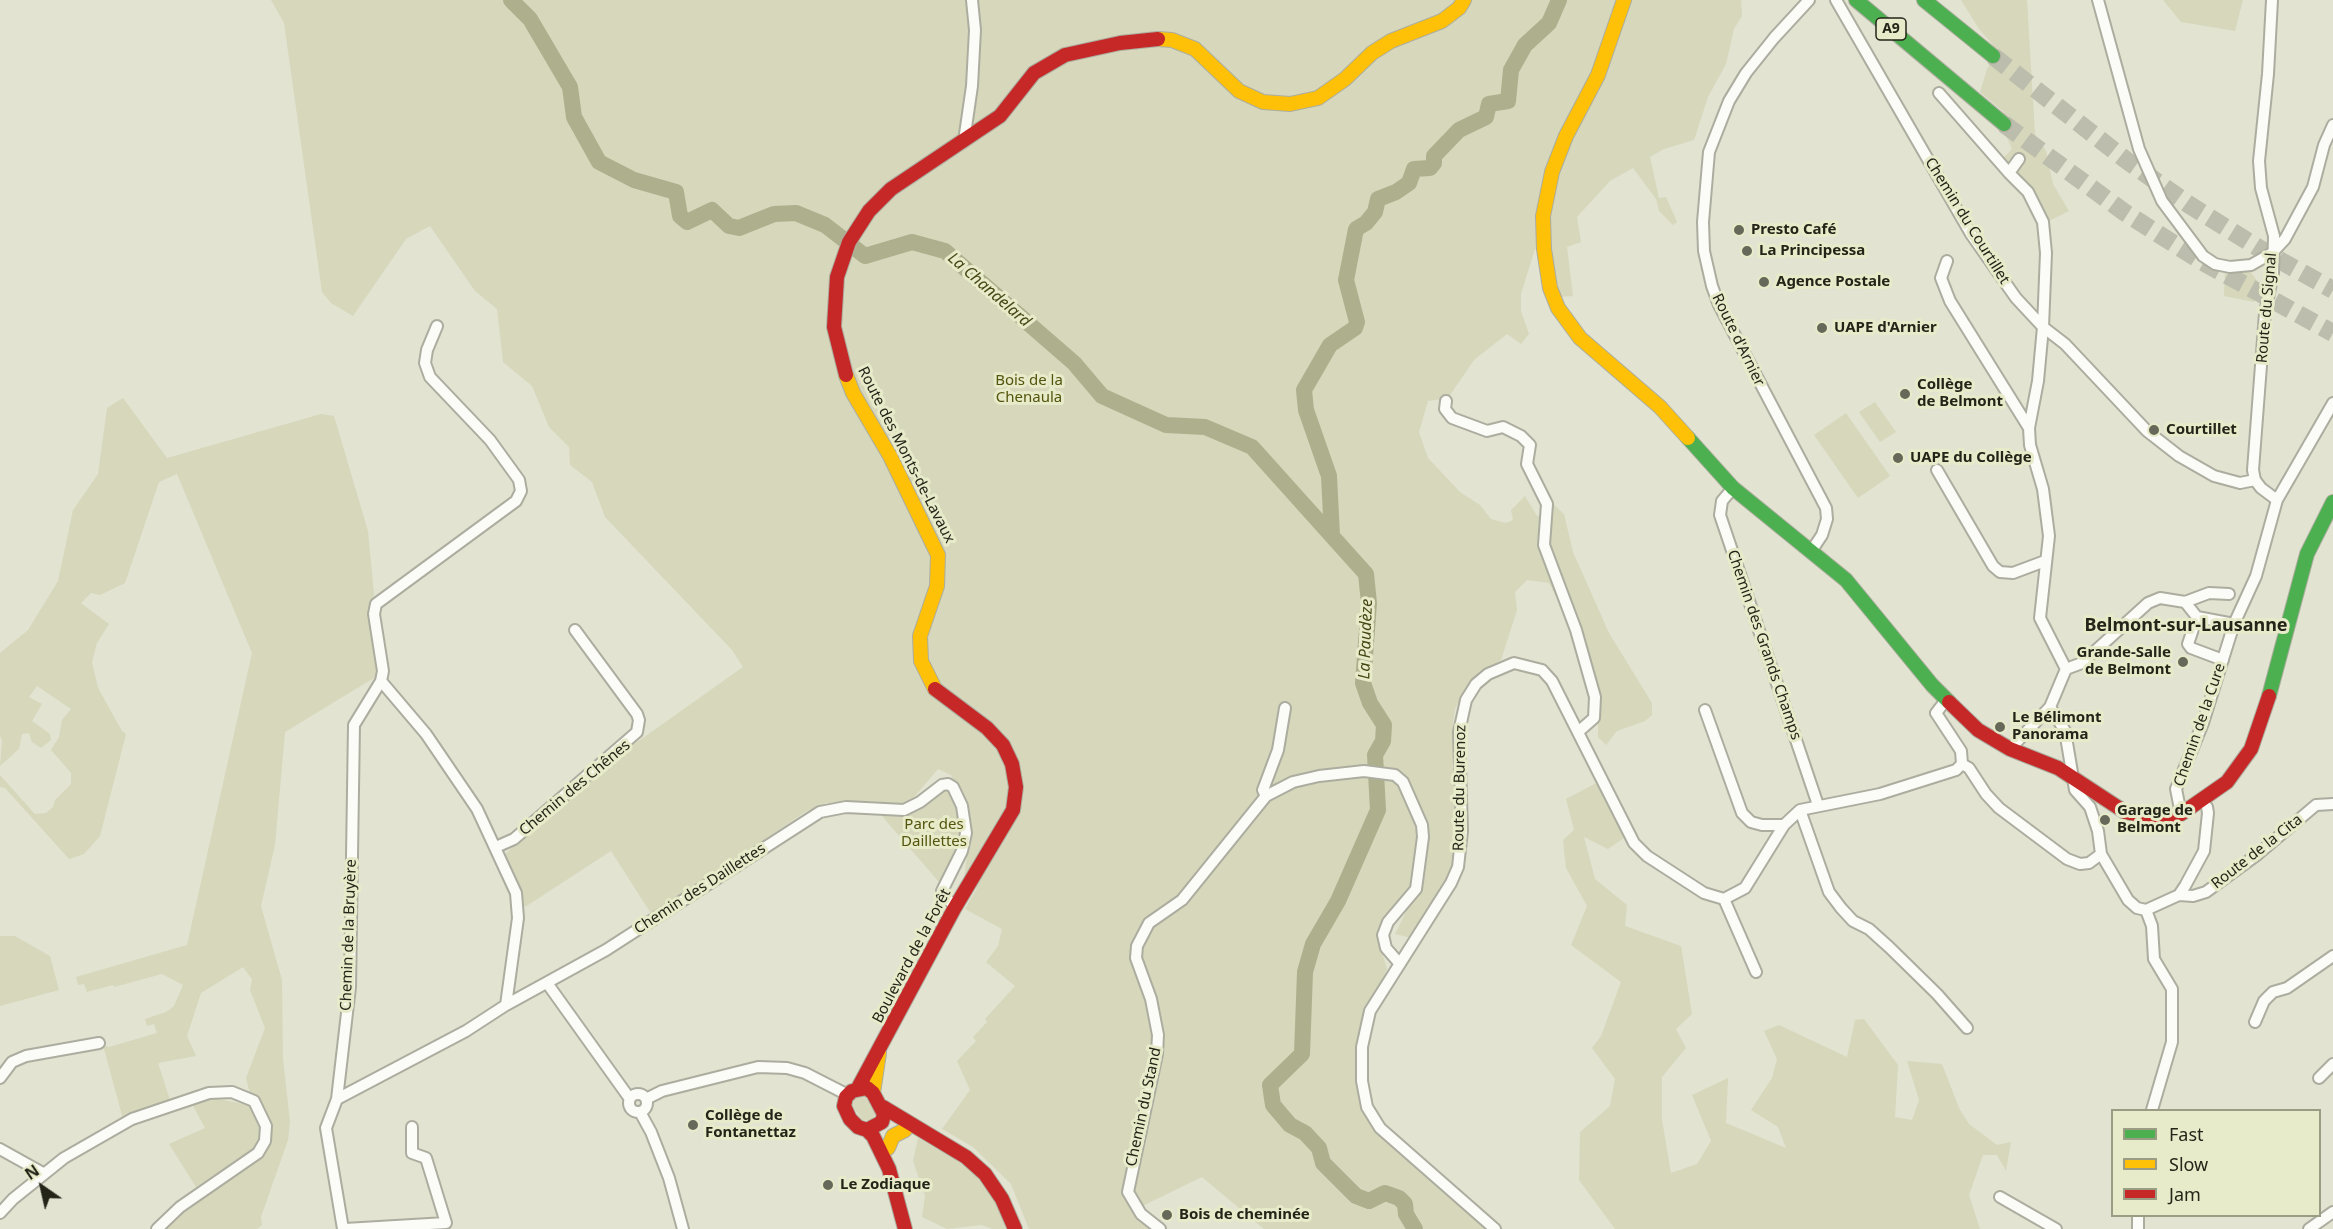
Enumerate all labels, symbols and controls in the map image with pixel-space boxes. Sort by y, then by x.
road number: A9 [1876,18,1906,40]
street label: Chemin du Courtillet [1921,154,2013,288]
place label: Presto Café [1751,221,1836,239]
marker: Presto Café [1732,223,1746,237]
place label: La Principessa [1759,242,1865,260]
marker: La Principessa [1740,244,1754,258]
water label: La Chandelard [944,249,1034,331]
street label: Route du Signal [2253,252,2281,364]
place label: Agence Postale [1776,273,1890,291]
marker: Agence Postale [1757,275,1771,289]
street label: Route d'Arnier [1708,291,1768,389]
place label: UAPE d'Arnier [1834,319,1937,337]
marker: UAPE d'Arnier [1815,321,1829,335]
street label: Route des Monts-de-Lavaux [854,364,958,546]
park label: Bois de la Chenaula [995,372,1063,407]
place label: Collège de Belmont [1917,376,2003,411]
marker: Collège de Belmont [1898,387,1912,401]
place label: Courtillet [2166,421,2237,439]
marker: Courtillet [2147,423,2161,437]
place label: UAPE du Collège [1910,449,2032,467]
marker: UAPE du Collège [1891,451,1905,465]
street label: Chemin des Grands Champs [1723,548,1805,742]
water label: La Paudèze [1355,598,1377,680]
district label: Belmont-sur-Lausanne [2084,615,2288,637]
place label: Grande-Salle de Belmont [2077,644,2171,679]
marker: Grande-Salle de Belmont [2176,655,2190,669]
street label: Chemin de la Cure [2170,661,2230,789]
place label: Le Bélimont Panorama [2012,709,2101,744]
marker: Le Bélimont Panorama [1993,720,2007,734]
street label: Route du Burenoz [1450,725,1470,851]
street label: Chemin des Chênes [516,736,634,840]
place label: Garage de Belmont [2117,802,2193,837]
street label: Route de la Cita [2208,811,2306,893]
marker: Garage de Belmont [2098,813,2112,827]
park label: Parc des Daillettes [901,816,967,851]
street label: Chemin des Daillettes [631,840,769,938]
street label: Chemin de la Bruyère [337,859,361,1011]
street label: Boulevard de la Forêt [869,886,955,1026]
street label: Chemin du Stand [1123,1046,1165,1168]
place label: Collège de Fontanettaz [705,1107,796,1142]
legend [2111,1109,2321,1217]
marker: Collège de Fontanettaz [686,1118,700,1132]
text: Fast [2169,1122,2204,1146]
text: Slow [2169,1152,2208,1176]
north arrow [12,1157,72,1217]
text: N [20,1159,43,1185]
place label: Le Zodiaque [840,1176,930,1194]
marker: Le Zodiaque [821,1178,835,1192]
text: Jam [2169,1182,2201,1206]
place label: Bois de cheminée [1179,1206,1310,1224]
marker: Bois de cheminée [1160,1208,1174,1222]

